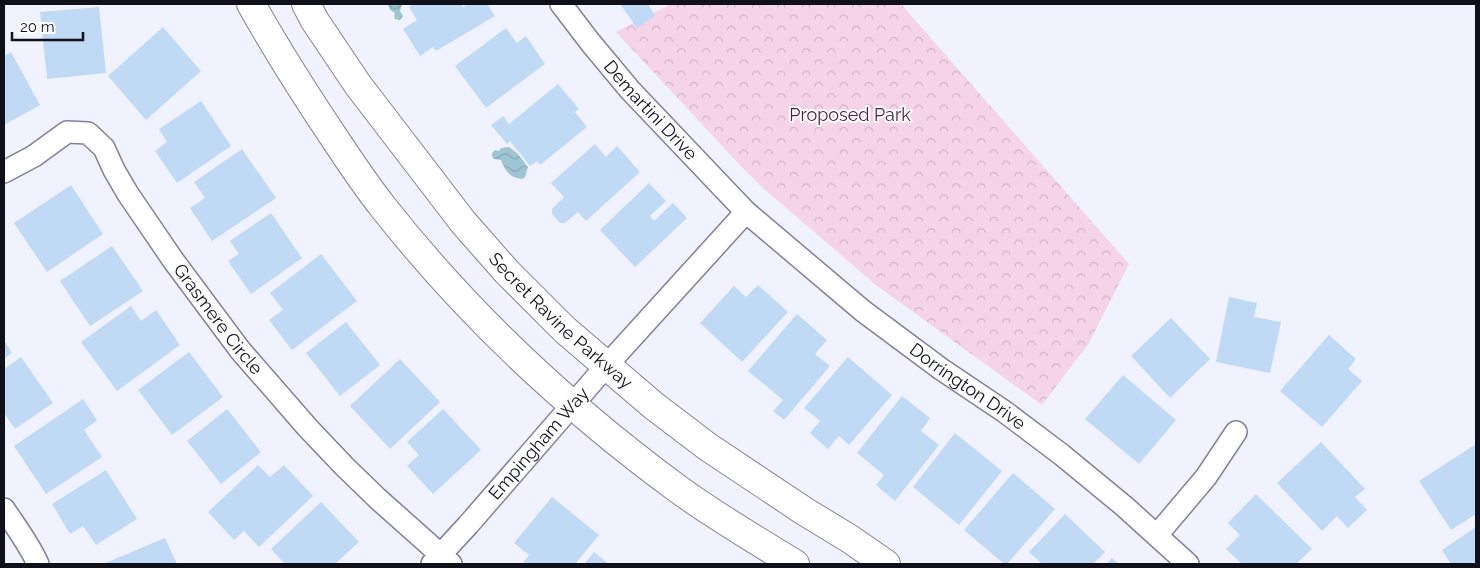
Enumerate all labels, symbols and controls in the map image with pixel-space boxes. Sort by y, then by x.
scale bar [12,10,84,42]
text: 20 m [20,18,55,36]
street label: Demartini Drive [600,56,702,164]
park label: Proposed Park [789,104,911,125]
street label: Secret Ravine Parkway [485,248,637,393]
street label: Grasmere Circle [169,259,268,379]
street label: Dorrington Drive [906,338,1030,434]
street label: Empingham Way [484,382,593,504]

